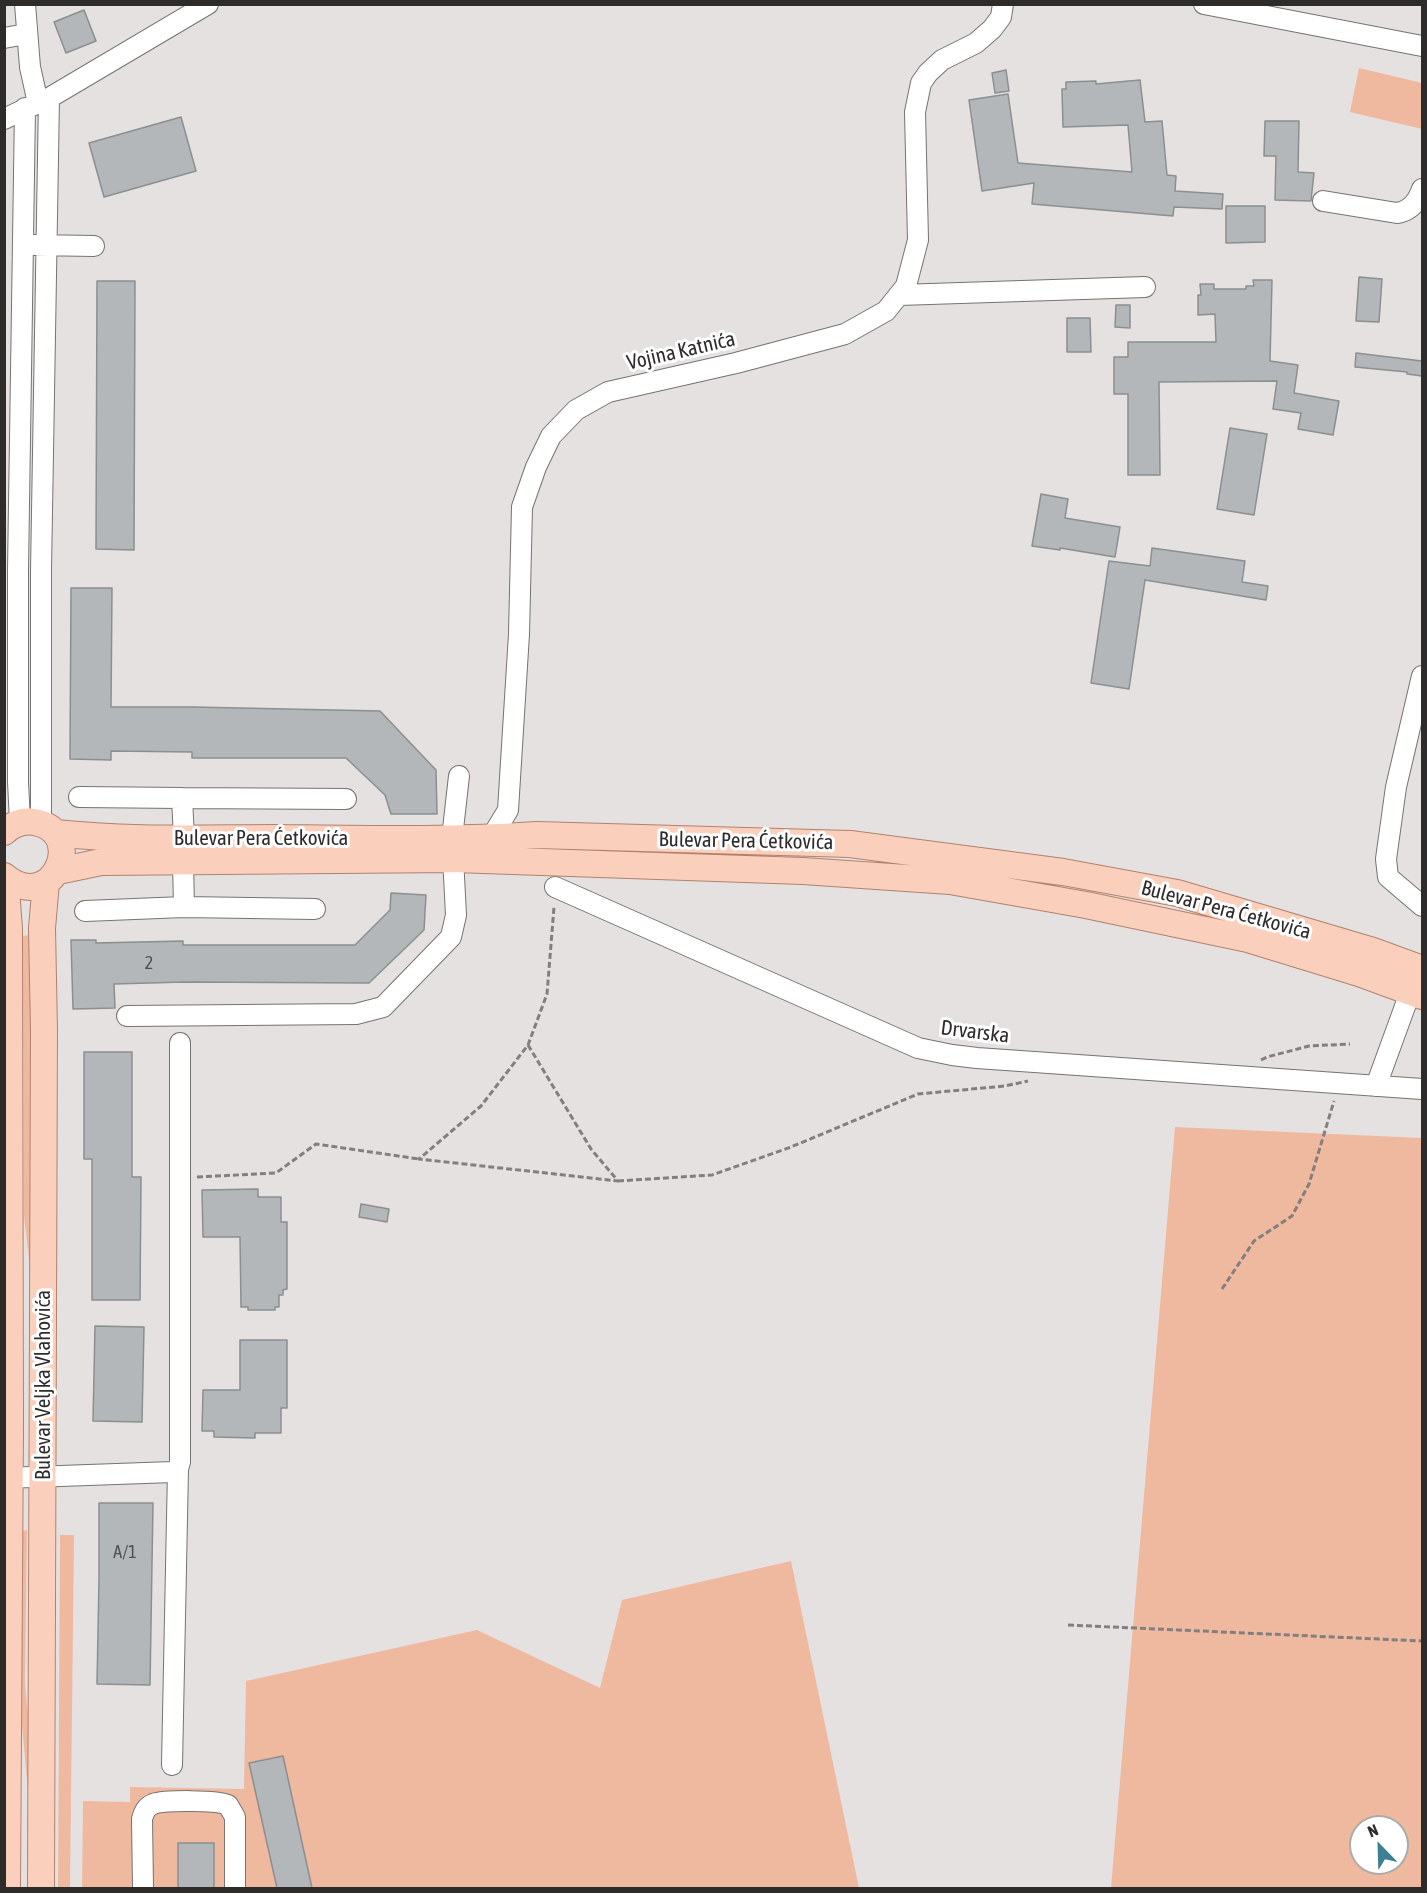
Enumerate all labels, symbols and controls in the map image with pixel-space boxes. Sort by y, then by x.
street label: Vojina Katnića [624,326,738,376]
street label: Bulevar Pera Ćetkovića [174,825,348,851]
street label: Bulevar Pera Ćetkovića [658,827,834,855]
street label: Bulevar Pera Ćetkovića [1138,875,1314,945]
house number: 2 [145,952,153,974]
street label: Drvarska [939,1015,1011,1049]
street label: Bulevar Veljka Vlahovića [30,1290,56,1480]
house number: A/1 [113,1541,137,1563]
north arrow [1349,1815,1409,1875]
text: N [1365,1820,1381,1840]

